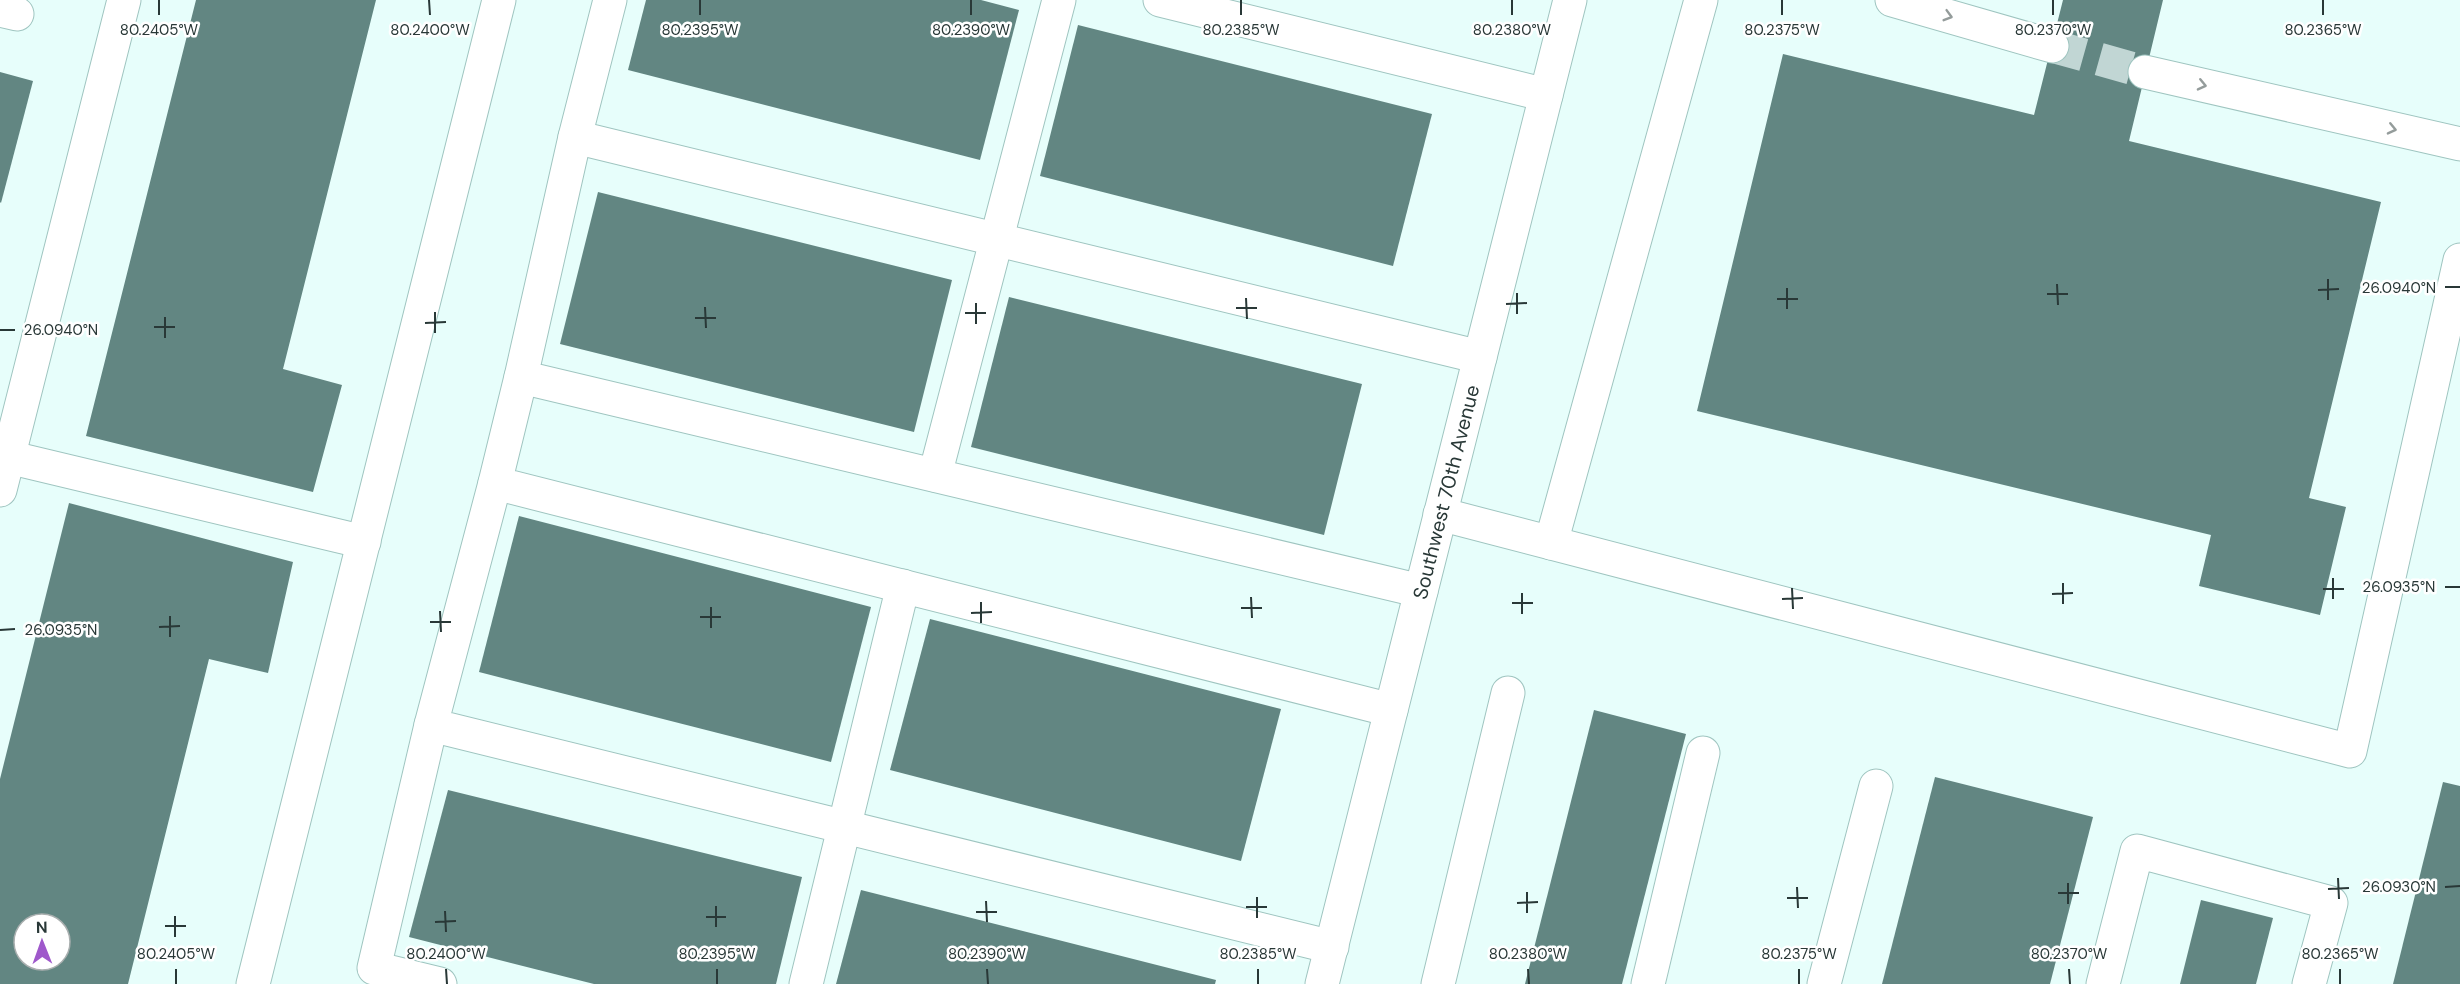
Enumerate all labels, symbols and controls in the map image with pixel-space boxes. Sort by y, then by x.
one-way arrow [1942,9,1953,21]
text: 80.2405°W [120,20,199,40]
text: 80.2400°W [390,20,470,40]
text: 80.2395°W [661,20,739,40]
text: 80.2390°W [932,20,1011,40]
text: 80.2385°W [1202,20,1280,40]
text: 80.2380°W [1473,20,1552,40]
text: 80.2375°W [1744,20,1820,40]
text: 80.2370°W [2015,20,2092,40]
text: 80.2365°W [2284,20,2362,40]
one-way arrow [2197,77,2207,90]
one-way arrow [2387,121,2397,134]
text: 26.0940°N [2362,278,2436,298]
text: 26.0940°N [24,320,98,340]
street label: Southwest 70th Avenue [1407,382,1485,602]
text: 26.0935°N [2363,577,2435,597]
text: 26.0935°N [25,620,97,640]
text: 26.0930°N [2362,877,2436,897]
north arrow [12,912,72,972]
text: N [36,917,48,938]
text: 80.2405°W [137,944,216,964]
text: 80.2400°W [406,944,486,964]
text: 80.2395°W [678,944,756,964]
text: 80.2390°W [948,944,1027,964]
text: 80.2385°W [1219,944,1297,964]
text: 80.2380°W [1489,944,1568,964]
text: 80.2375°W [1761,944,1837,964]
text: 80.2370°W [2031,944,2108,964]
text: 80.2365°W [2301,944,2379,964]

